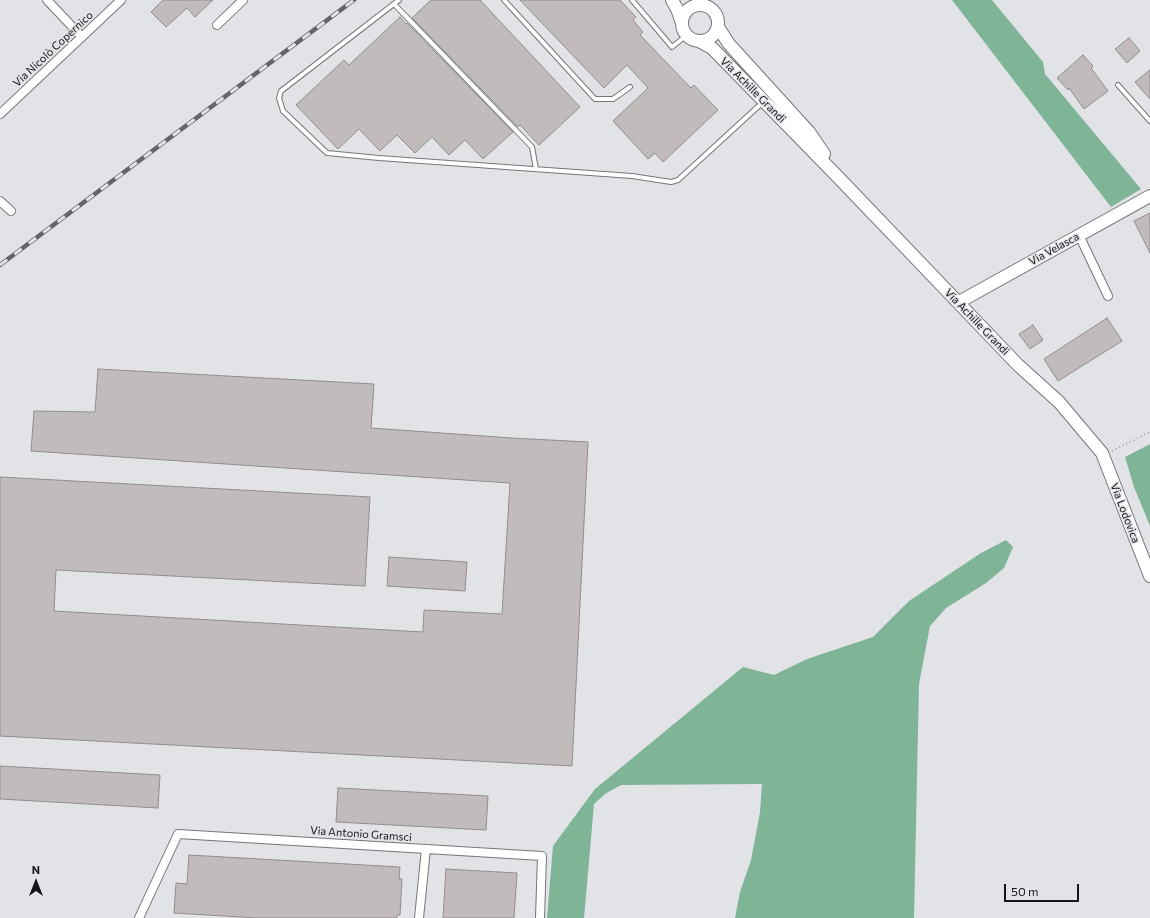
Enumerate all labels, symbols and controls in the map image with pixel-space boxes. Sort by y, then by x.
street label: Via Nicolò Copernico [10,8,96,90]
street label: Via Achille Grandi [717,54,789,126]
street label: Via Velasca [1027,230,1081,268]
street label: Via Achille Grandi [942,286,1012,358]
street label: Via Lodovica [1107,481,1143,545]
street label: Via Antonio Gramsci [310,824,412,844]
north arrow [16,862,56,902]
text: N [32,863,40,876]
scale bar [1006,876,1081,902]
text: 50 m [1011,884,1039,898]

